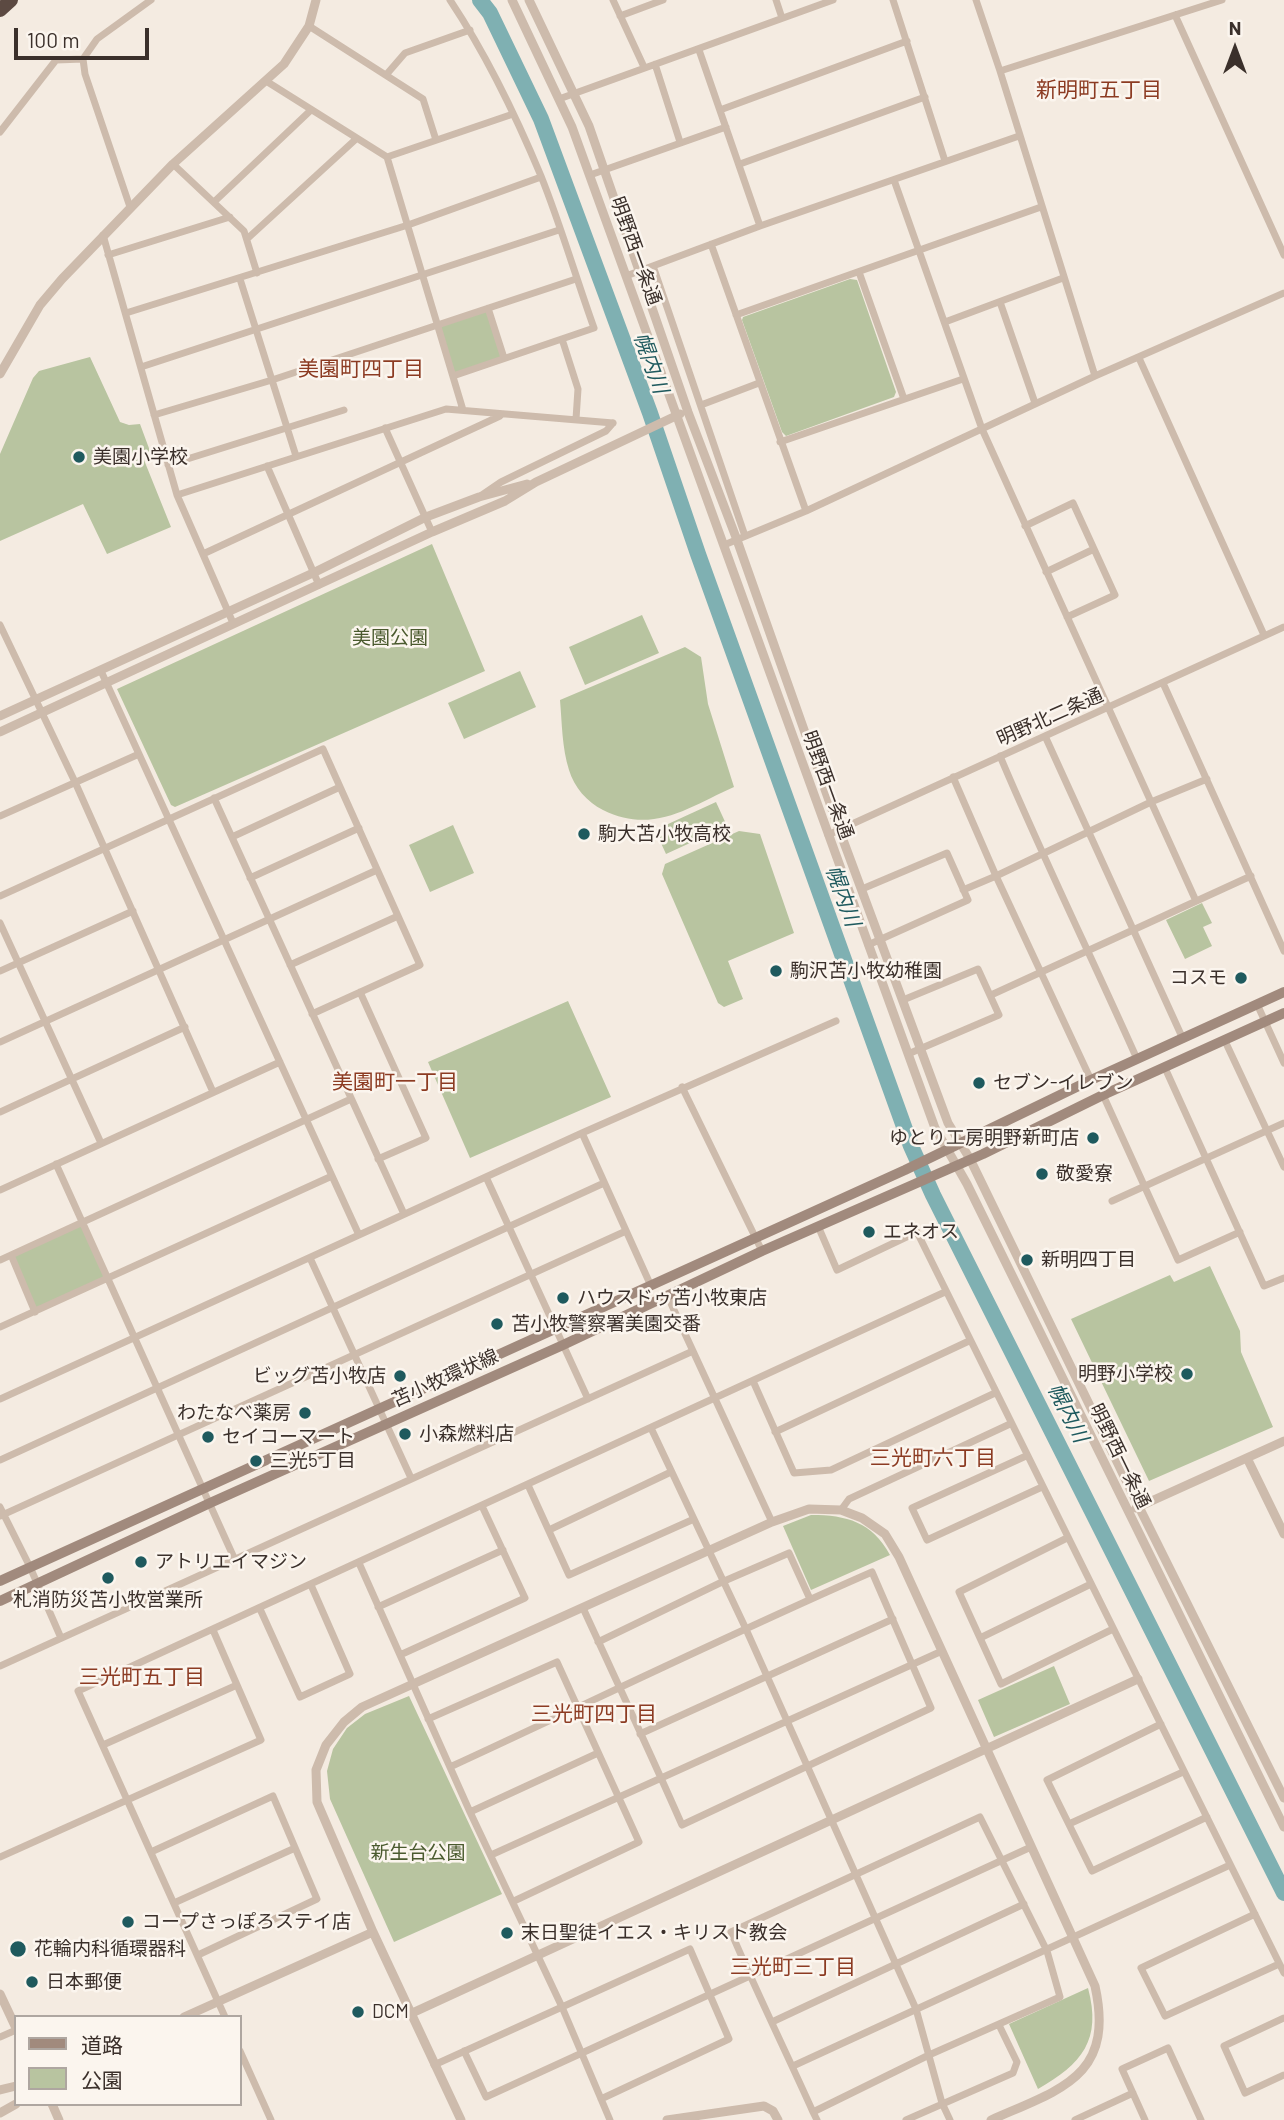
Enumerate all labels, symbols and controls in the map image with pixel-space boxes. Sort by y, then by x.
scale bar [18,14,152,58]
north arrow [1200,14,1270,84]
text: N [1229,16,1241,39]
text: 100 m [27,27,80,52]
district label: 新明町五丁目 [1036,77,1162,103]
street label: 明野西一条通 [606,194,666,308]
water label: 幌内川 [628,329,674,397]
district label: 美園町四丁目 [298,356,424,382]
place label: 美園小学校 [93,446,188,468]
marker: 美園小学校 [71,449,87,465]
park label: 美園公園 [352,627,428,649]
street label: 明野北二条通 [993,683,1107,751]
street label: 明野西一条通 [798,728,858,842]
place label: 駒大苫小牧高校 [598,823,731,845]
marker: 駒大苫小牧高校 [576,826,592,842]
water label: 幌内川 [820,862,866,930]
place label: 駒沢苫小牧幼稚園 [790,960,942,982]
marker: 駒沢苫小牧幼稚園 [768,963,784,979]
place label: コスモ [1170,967,1227,989]
marker: コスモ [1233,970,1249,986]
district label: 美園町一丁目 [332,1069,458,1095]
place label: セブン-イレブン [993,1072,1133,1094]
marker: セブン-イレブン [971,1075,987,1091]
place label: ゆとり工房明野新町店 [889,1127,1079,1149]
marker: ゆとり工房明野新町店 [1085,1130,1101,1146]
place label: 敬愛寮 [1056,1163,1113,1185]
marker: 敬愛寮 [1034,1166,1050,1182]
place label: エネオス [883,1221,959,1243]
marker: エネオス [861,1224,877,1240]
place label: 新明四丁目 [1041,1249,1136,1271]
marker: 新明四丁目 [1019,1252,1035,1268]
place label: ハウスドゥ苫小牧東店 [577,1287,767,1309]
marker: ハウスドゥ苫小牧東店 [555,1290,571,1306]
place label: 苫小牧警察署美園交番 [511,1313,701,1335]
marker: 苫小牧警察署美園交番 [489,1316,505,1332]
street label: 苫小牧環状線 [388,1344,502,1412]
place label: 明野小学校 [1078,1363,1173,1385]
place label: ビッグ苫小牧店 [253,1365,386,1387]
marker: 明野小学校 [1179,1366,1195,1382]
marker: ビッグ苫小牧店 [392,1368,408,1384]
water label: 幌内川 [1042,1379,1094,1447]
street label: 明野西一条通 [1085,1400,1155,1512]
place label: わたなべ薬房 [177,1402,291,1424]
marker: わたなべ薬房 [297,1405,313,1421]
place label: 小森燃料店 [419,1423,514,1445]
place label: セイコーマート [222,1426,355,1448]
marker: 小森燃料店 [397,1426,413,1442]
marker: セイコーマート [200,1429,216,1445]
district label: 三光町六丁目 [870,1445,996,1471]
place label: 三光5丁目 [270,1450,356,1472]
marker: 三光5丁目 [248,1453,264,1469]
place label: アトリエイマジン [155,1551,307,1573]
marker: アトリエイマジン [133,1554,149,1570]
marker: 札消防災苫小牧営業所 [100,1570,116,1586]
place label: 札消防災苫小牧営業所 [13,1589,203,1611]
district label: 三光町五丁目 [79,1664,205,1690]
district label: 三光町四丁目 [531,1701,657,1727]
park label: 新生台公園 [371,1842,465,1864]
place label: コープさっぽろステイ店 [142,1911,351,1933]
marker: コープさっぽろステイ店 [120,1914,136,1930]
place label: 末日聖徒イエス・キリスト教会 [521,1922,787,1944]
marker: 末日聖徒イエス・キリスト教会 [499,1925,515,1941]
place label: 花輪内科循環器科 [34,1938,186,1960]
marker: 花輪内科循環器科 [8,1939,28,1959]
district label: 三光町三丁目 [730,1954,856,1980]
place label: 日本郵便 [46,1971,122,1993]
marker: 日本郵便 [24,1974,40,1990]
place label: DCM [372,2001,409,2023]
marker: DCM [350,2004,366,2020]
legend [14,2015,242,2106]
text: 道路 [81,2032,123,2057]
text: 公園 [81,2067,123,2092]

